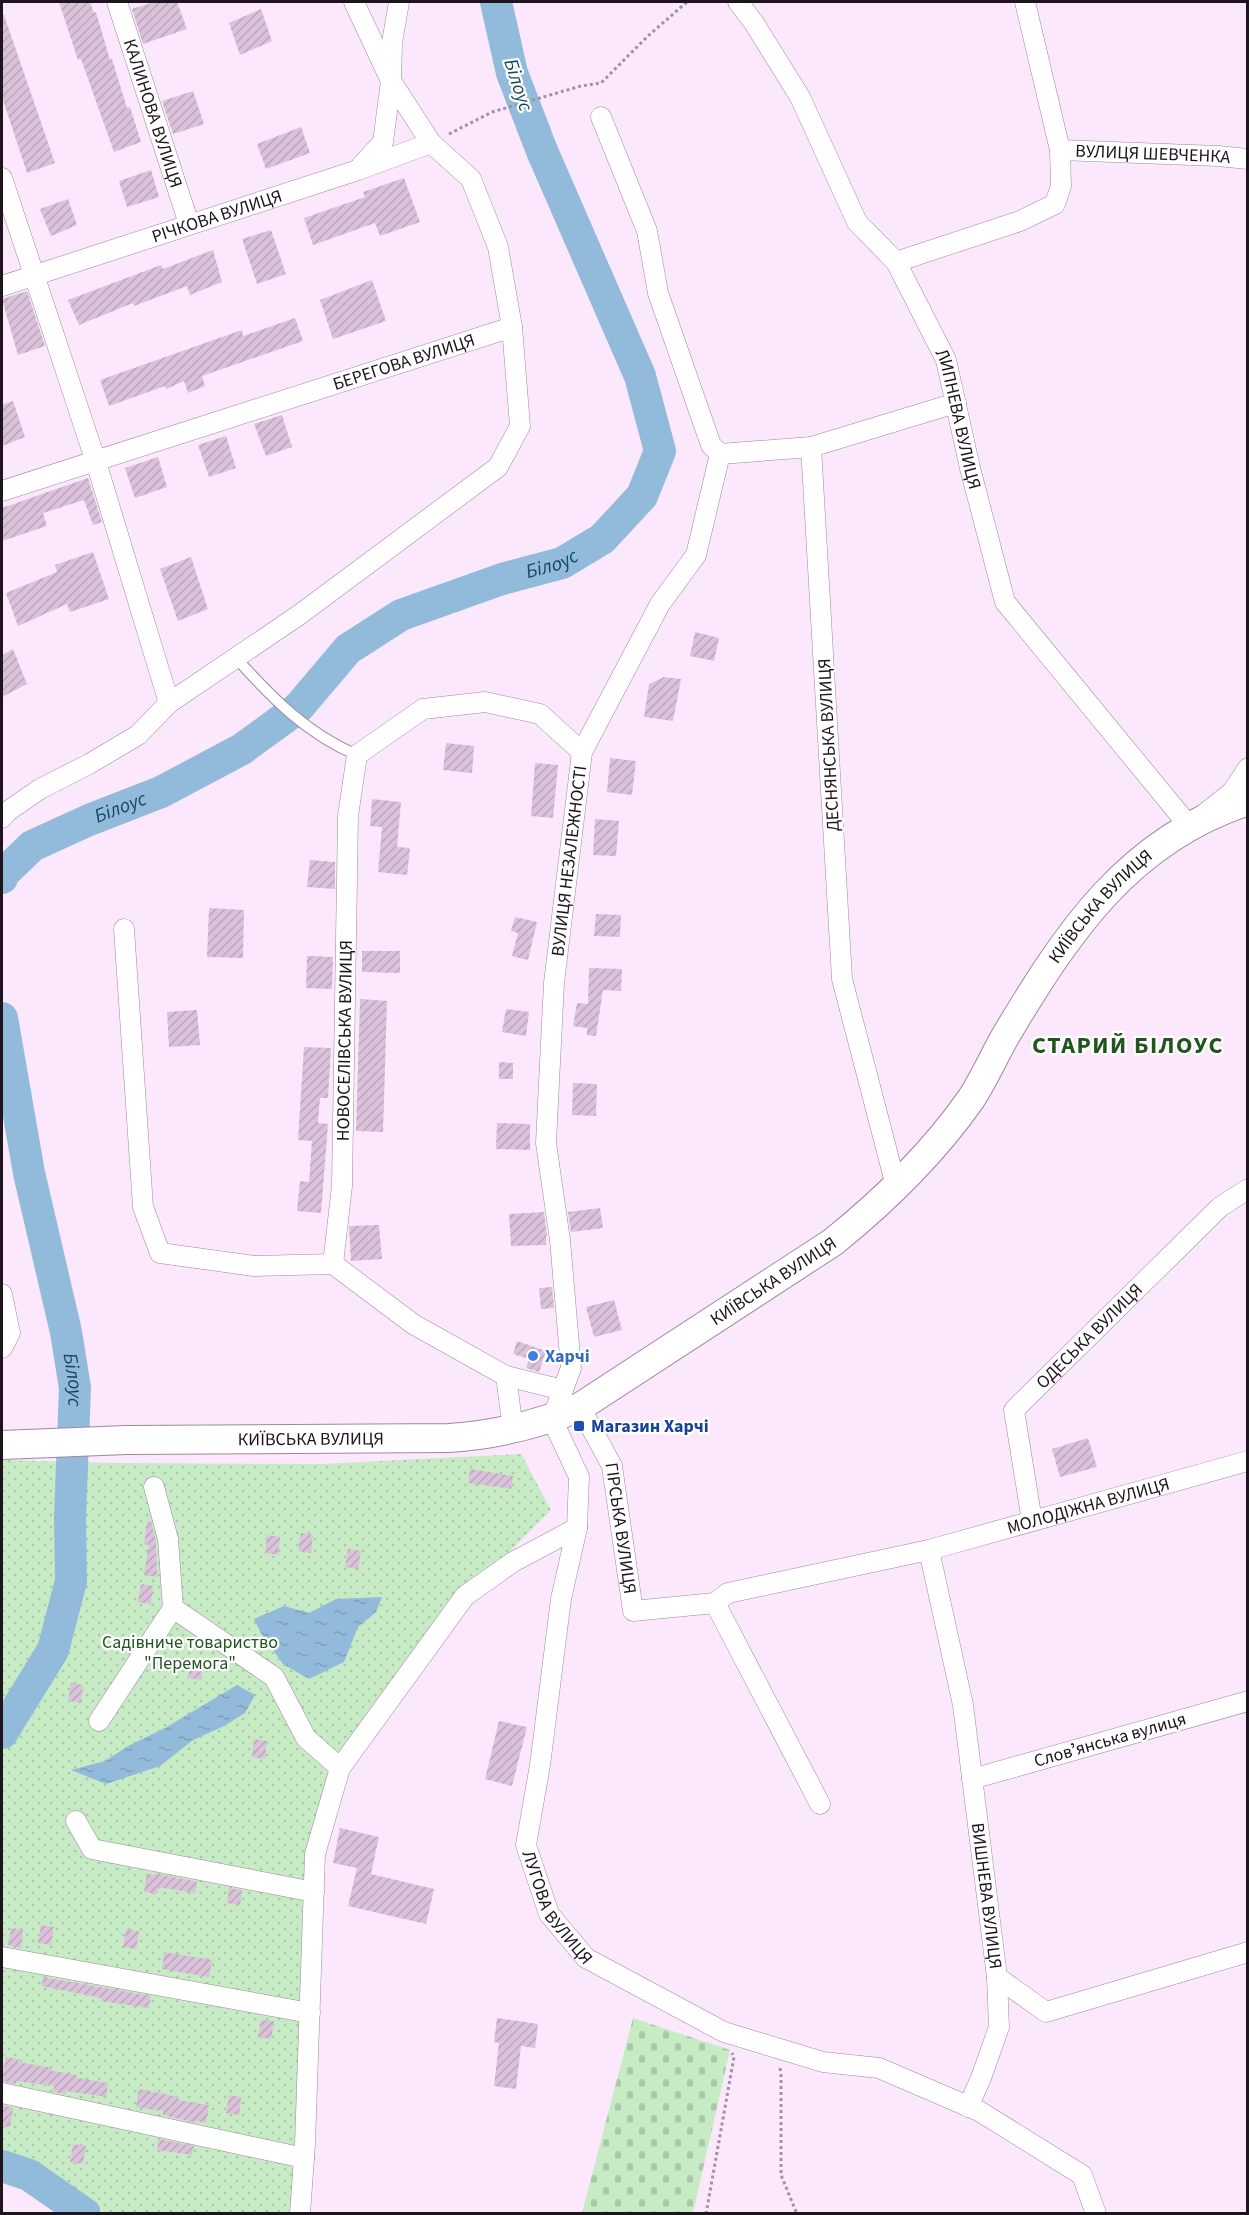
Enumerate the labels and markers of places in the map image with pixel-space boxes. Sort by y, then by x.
place label: Харчі [545,1344,590,1369]
marker: Харчі [526,1349,540,1363]
place label: Магазин Харчі [591,1414,709,1439]
marker: Магазин Харчі [572,1419,586,1433]

